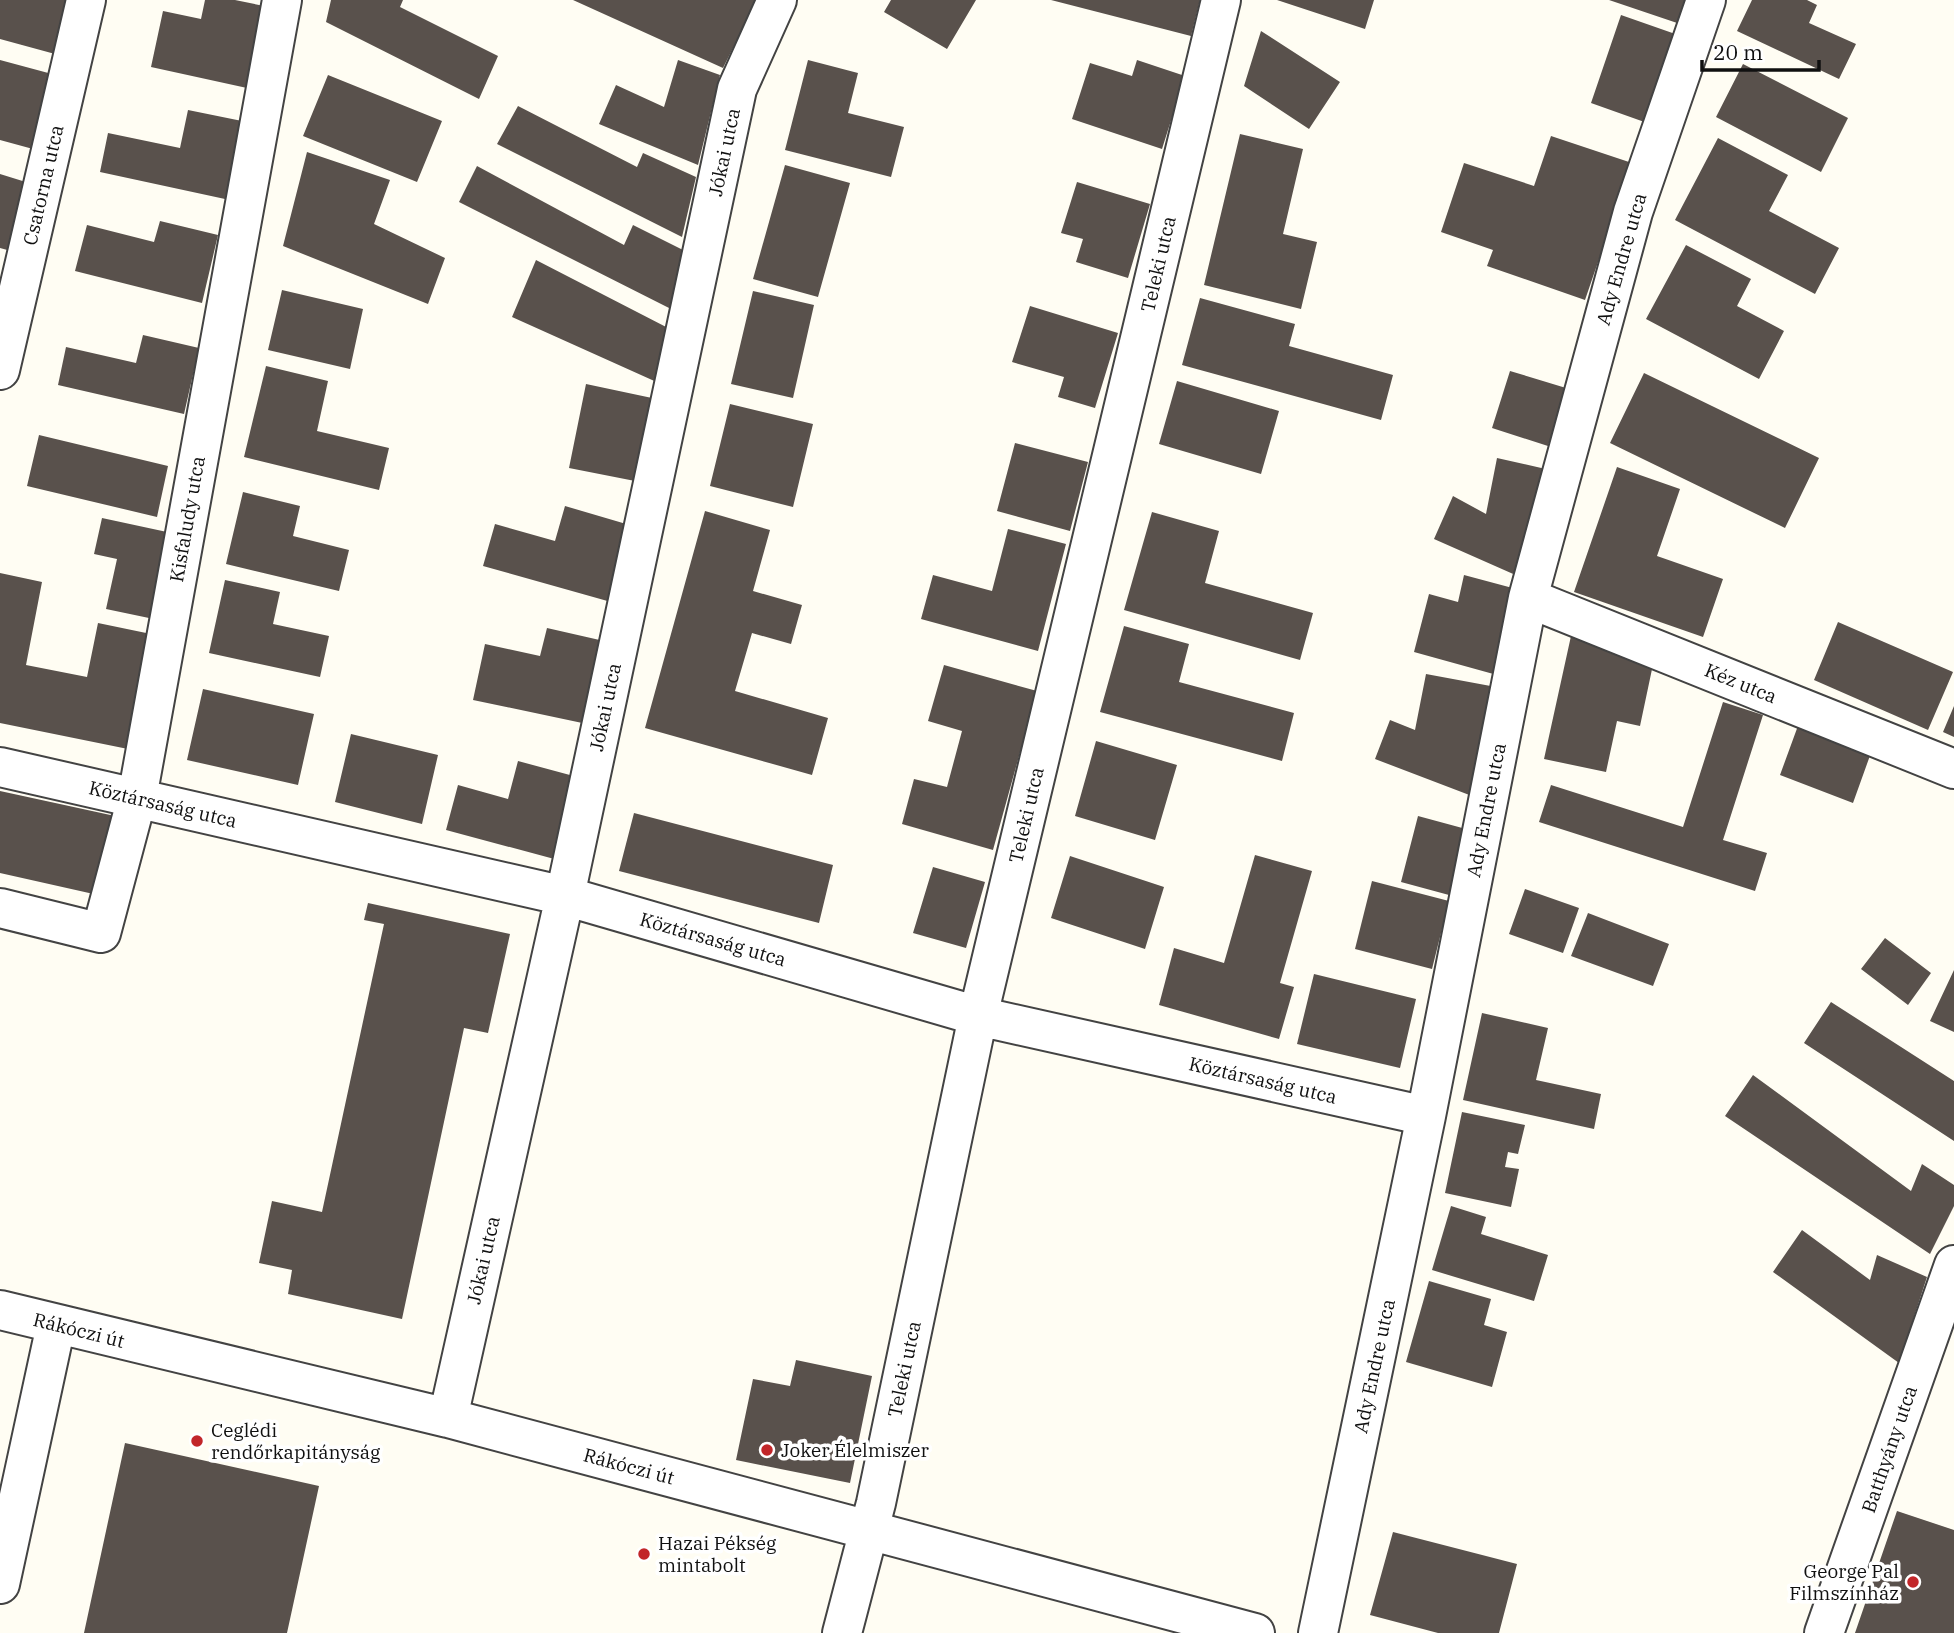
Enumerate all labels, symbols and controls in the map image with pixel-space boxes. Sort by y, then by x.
scale bar [1702,28,1819,72]
text: 20 m [1713,38,1763,66]
street label: Jókai utca [703,106,745,198]
street label: Csatorna utca [17,122,69,248]
street label: Ady Endre utca [1591,190,1651,328]
street label: Teleki utca [1135,214,1181,314]
street label: Kisfaludy utca [164,454,210,584]
street label: Kéz utca [1701,658,1781,708]
street label: Jókai utca [584,661,626,753]
street label: Ady Endre utca [1461,741,1511,879]
street label: Teleki utca [1003,765,1049,865]
street label: Köztársaság utca [87,775,239,833]
street label: Köztársaság utca [637,907,789,971]
street label: Köztársaság utca [1187,1051,1339,1109]
street label: Jókai utca [461,1214,505,1306]
street label: Ady Endre utca [1348,1297,1400,1435]
street label: Rákóczi út [31,1307,127,1353]
street label: Teleki utca [882,1319,926,1419]
street label: Batthyány utca [1856,1382,1922,1516]
place label: Ceglédi rendőrkapitányság [211,1418,381,1464]
marker: Ceglédi rendőrkapitányság [189,1433,205,1449]
place label: Joker Élelmiszer [781,1438,929,1462]
street label: Rákóczi út [581,1442,677,1490]
marker: Joker Élelmiszer [759,1442,775,1458]
place label: Hazai Pékség mintabolt [658,1531,777,1577]
marker: Hazai Pékség mintabolt [636,1546,652,1562]
place label: George Pal Filmszínház [1789,1559,1899,1605]
marker: George Pal Filmszínház [1905,1574,1921,1590]

